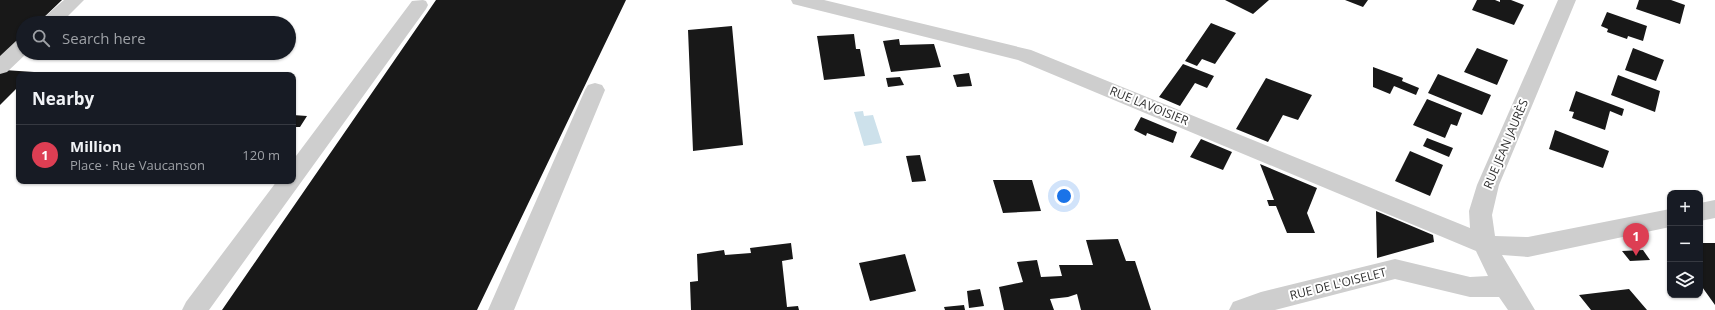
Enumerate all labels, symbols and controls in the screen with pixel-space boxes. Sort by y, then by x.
search box [16,16,296,60]
icon: search [30,27,52,49]
text: Search here [62,28,146,48]
street label: RUE LAVOISIER [1107,82,1192,129]
text: Nearby [32,87,94,110]
street label: RUE JEAN JAURÈS [1479,96,1532,191]
text: Million [70,136,122,156]
text: 1 [41,146,49,164]
text: 120 m [242,146,280,164]
text: Place · Rue Vaucanson [70,156,205,174]
your location [1054,186,1074,206]
map controls [1667,190,1703,298]
button: + [1667,190,1703,226]
pin: 1 [1623,223,1649,256]
button: − [1667,226,1703,262]
button: layers [1667,262,1703,298]
street label: RUE DE L'OISELET [1288,263,1388,304]

